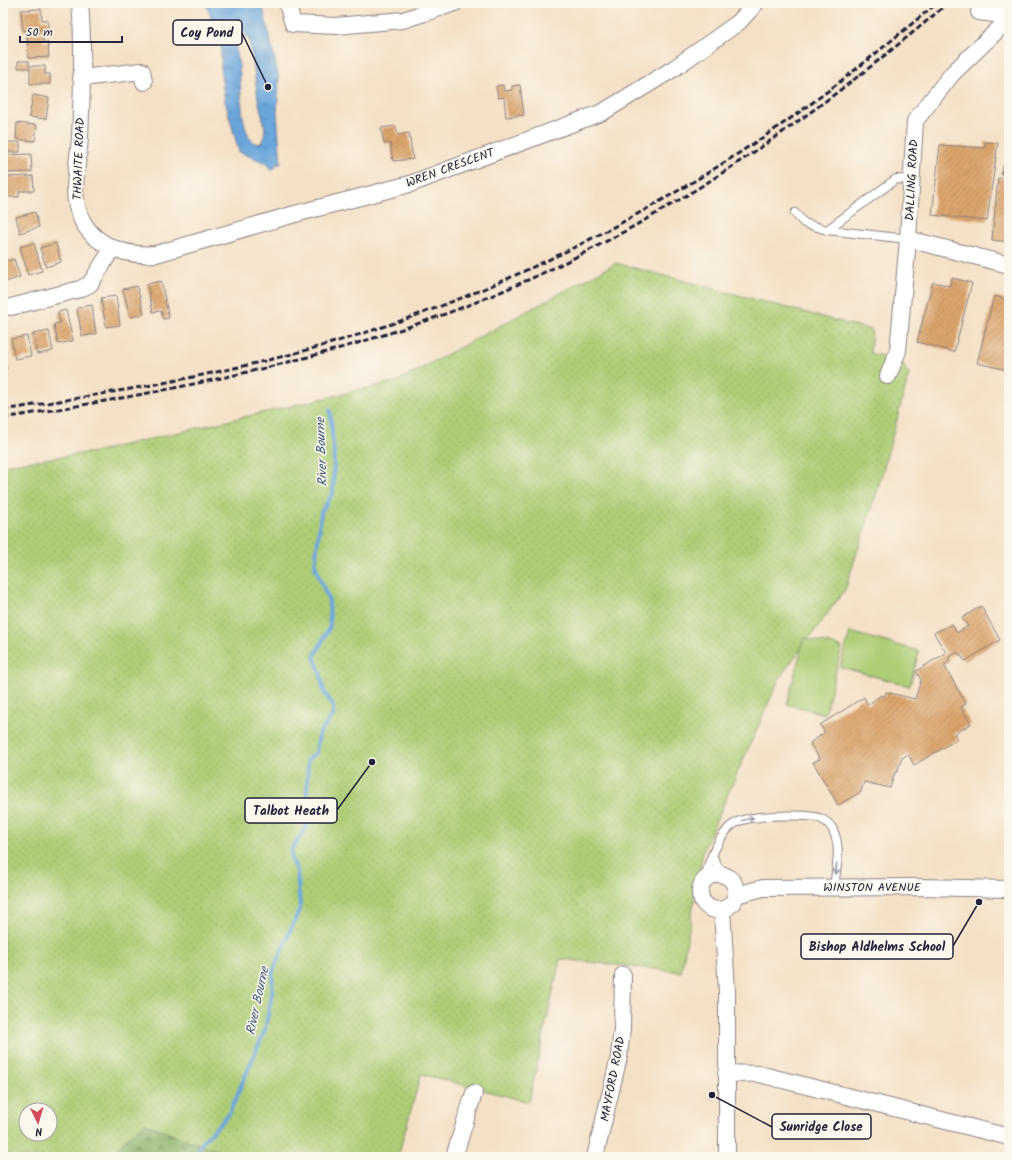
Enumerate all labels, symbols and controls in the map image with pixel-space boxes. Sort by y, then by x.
scale bar [20,18,122,44]
callout: Coy Pond [173,20,242,45]
text: 50 m [26,23,53,42]
text: Coy Pond [181,23,234,44]
street label: THWAITE ROAD [68,117,90,201]
street label: DALLING ROAD [900,139,924,221]
street label: WREN CRESCENT [403,143,498,193]
water label: River Bourne [310,416,334,487]
callout: Talbot Heath [245,798,337,823]
text: Talbot Heath [253,801,329,822]
one-way arrow [741,814,754,822]
one-way arrow [832,862,840,875]
street label: WINSTON AVENUE [823,878,922,897]
callout: Bishop Aldhelms School [801,934,953,959]
text: Bishop Aldhelms School [809,937,946,958]
water label: River Bourne [241,964,276,1037]
street label: MAYFORD ROAD [595,1035,631,1123]
north arrow [18,1102,58,1142]
callout: Sunridge Close [772,1114,871,1139]
text: Sunridge Close [779,1117,863,1138]
text: N [34,1122,43,1140]

